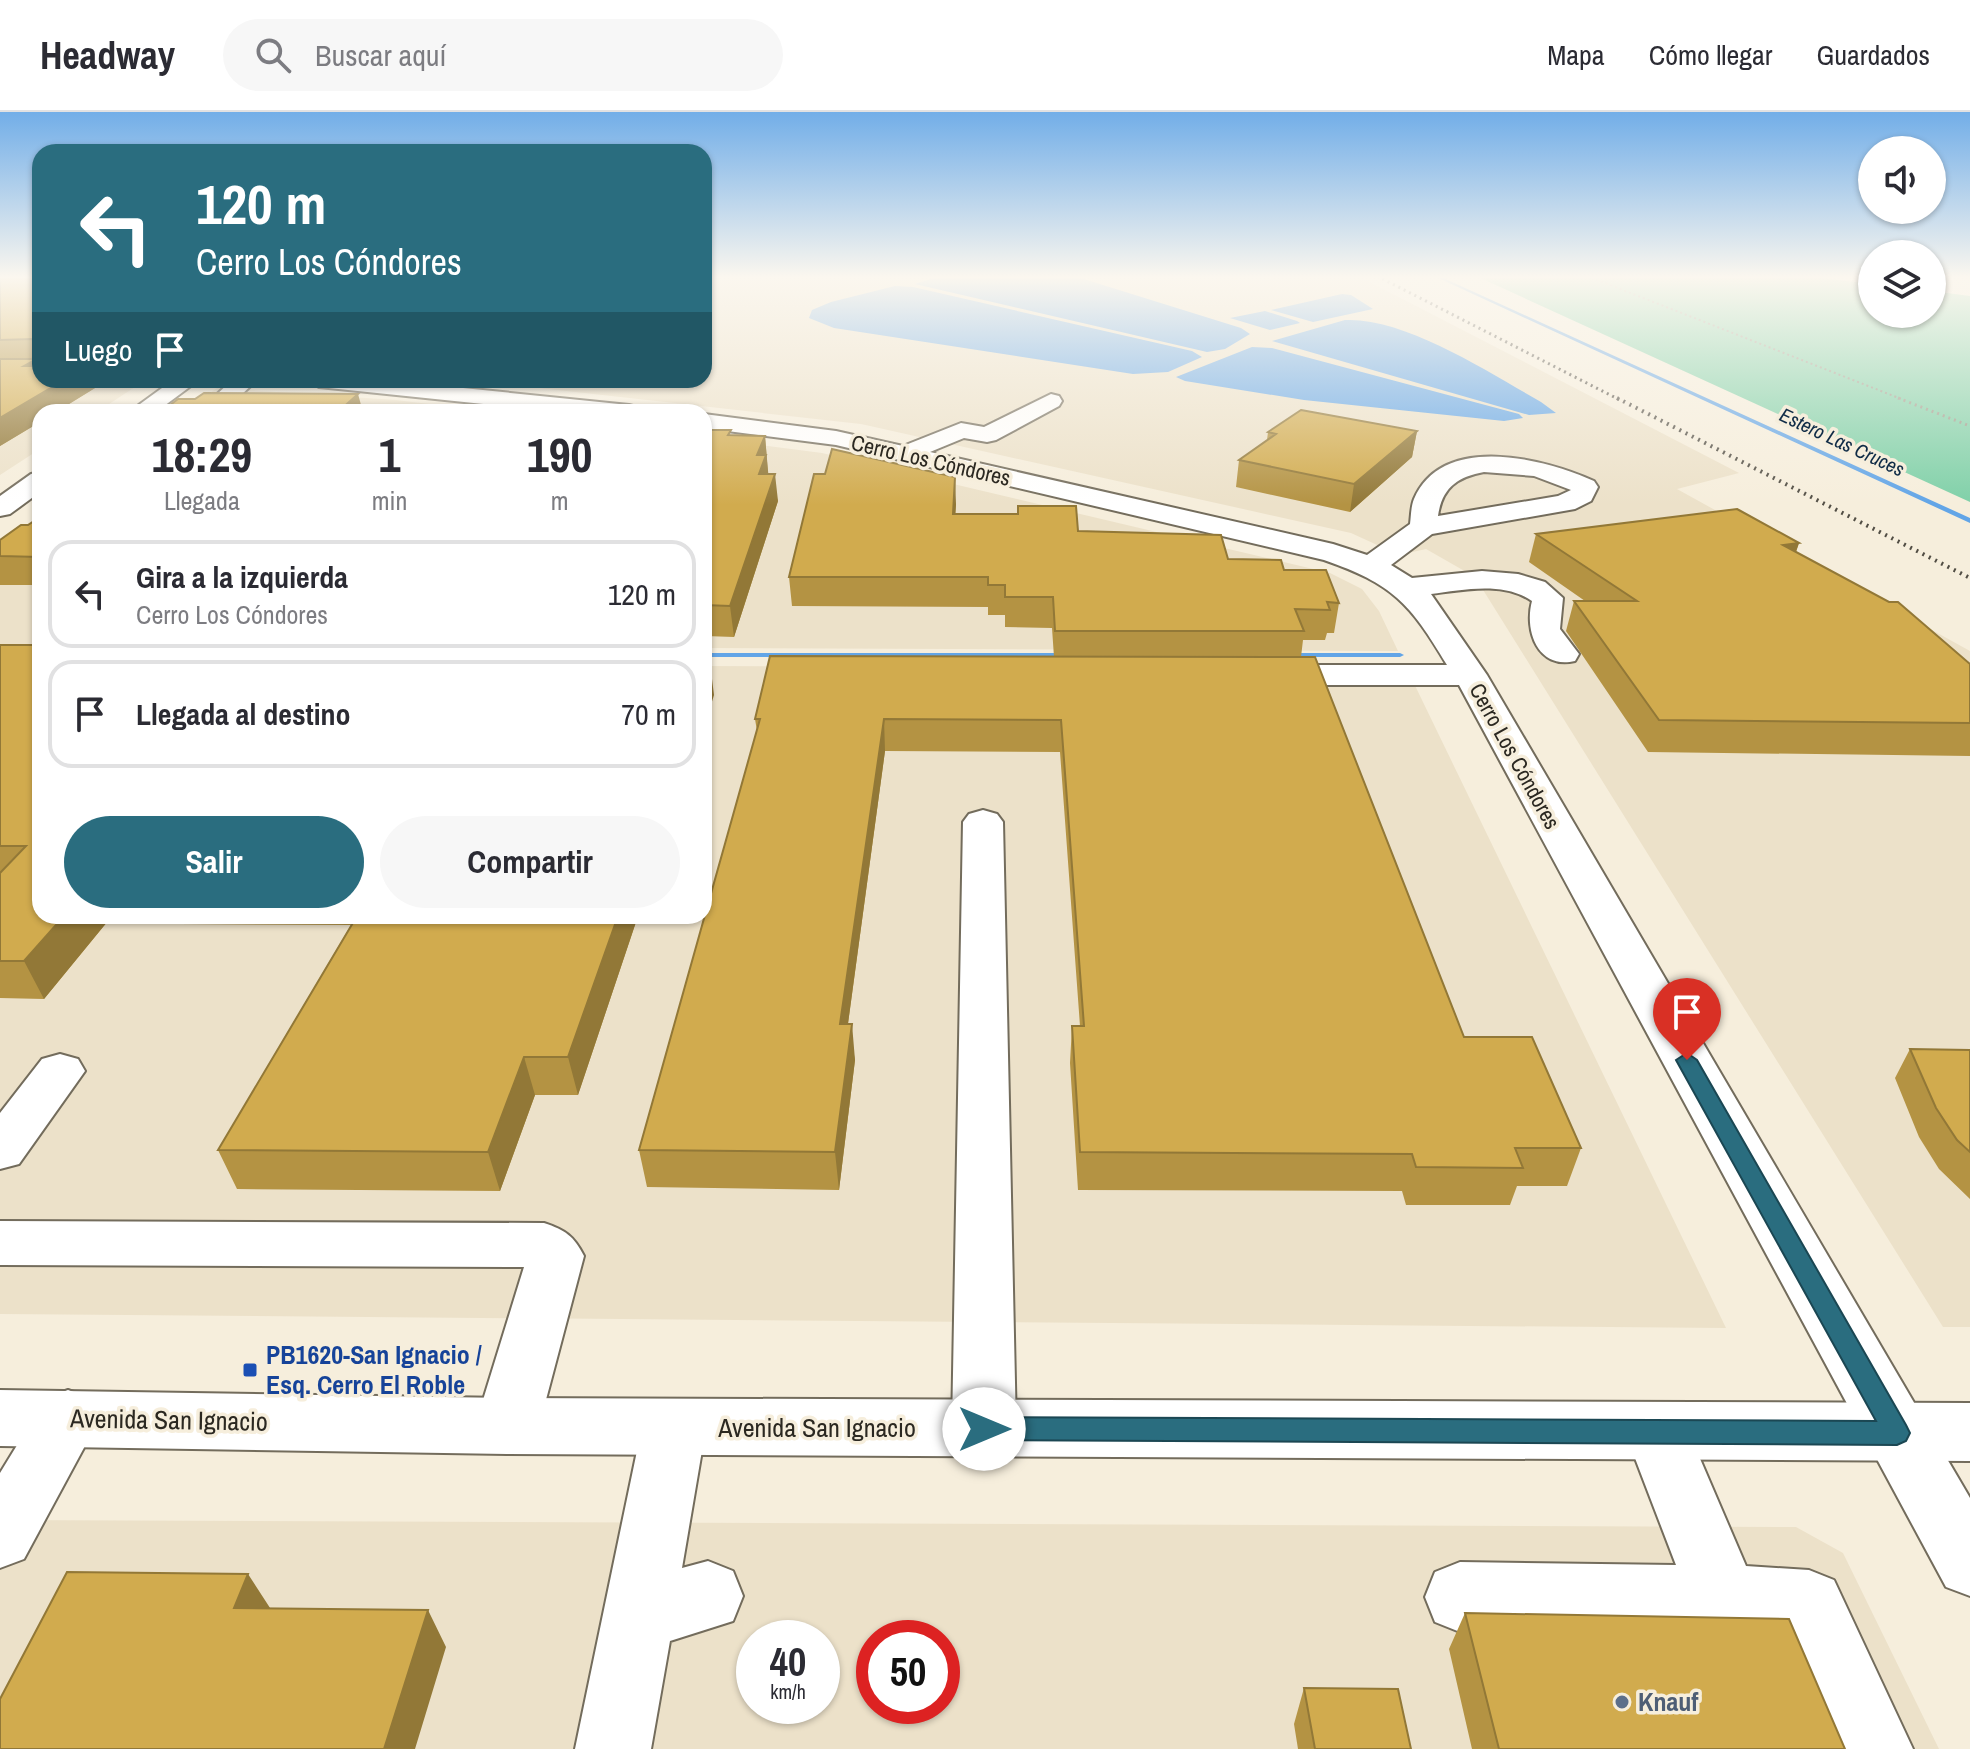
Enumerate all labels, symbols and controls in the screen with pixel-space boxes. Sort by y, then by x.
search box [223,19,783,91]
text: Headway [40,30,175,81]
icon: search [251,33,295,77]
text: Buscar aquí [315,35,446,75]
text: Mapa [1547,36,1605,74]
text: Cómo llegar [1649,36,1772,74]
text: Guardados [1816,36,1930,74]
map controls [1858,136,1946,328]
button: sound [1858,136,1946,224]
text: 120 m [196,166,326,241]
icon: left [64,176,168,280]
text: Cerro Los Cóndores [196,238,462,286]
button: layers [1858,240,1946,328]
icon: arrive [148,328,192,372]
text: Luego [64,330,132,370]
water label: Estero Las Cruces [1775,401,1909,482]
text: 18:29 [152,422,252,487]
text: 1 [379,422,400,487]
text: 190 [527,422,592,487]
street label: Cerro Los Cóndores [848,427,1014,493]
text: Llegada [164,483,240,518]
text: min [372,483,407,518]
text: m [551,483,569,518]
text: Gira a la izquierda [136,557,348,597]
icon: left [68,572,112,616]
text: 120 m [608,574,676,614]
text: Cerro Los Cóndores [136,597,328,632]
street label: Cerro Los Cóndores [1463,678,1567,834]
icon: arrive [68,692,112,736]
text: Llegada al destino [136,694,351,734]
text: 70 m [621,694,676,734]
button: Salir [64,816,364,908]
button: Compartir [380,816,680,908]
pin [1653,978,1721,1060]
icon: arrive [1665,990,1709,1034]
place label: PB1620-San Ignacio / Esq. Cerro El Roble [266,1337,482,1402]
marker: PB1620-San Ignacio / Esq. Cerro El Roble [241,1361,259,1379]
position arrow [942,1387,1026,1471]
street label: Avenida San Ignacio [69,1400,268,1439]
street label: Avenida San Ignacio [717,1410,916,1445]
speed limit sign: 50 [856,1620,960,1724]
text: 40 [770,1635,806,1688]
text: km/h [770,1678,806,1705]
place label: Knauf [1638,1684,1699,1719]
marker: Knauf [1613,1693,1631,1711]

